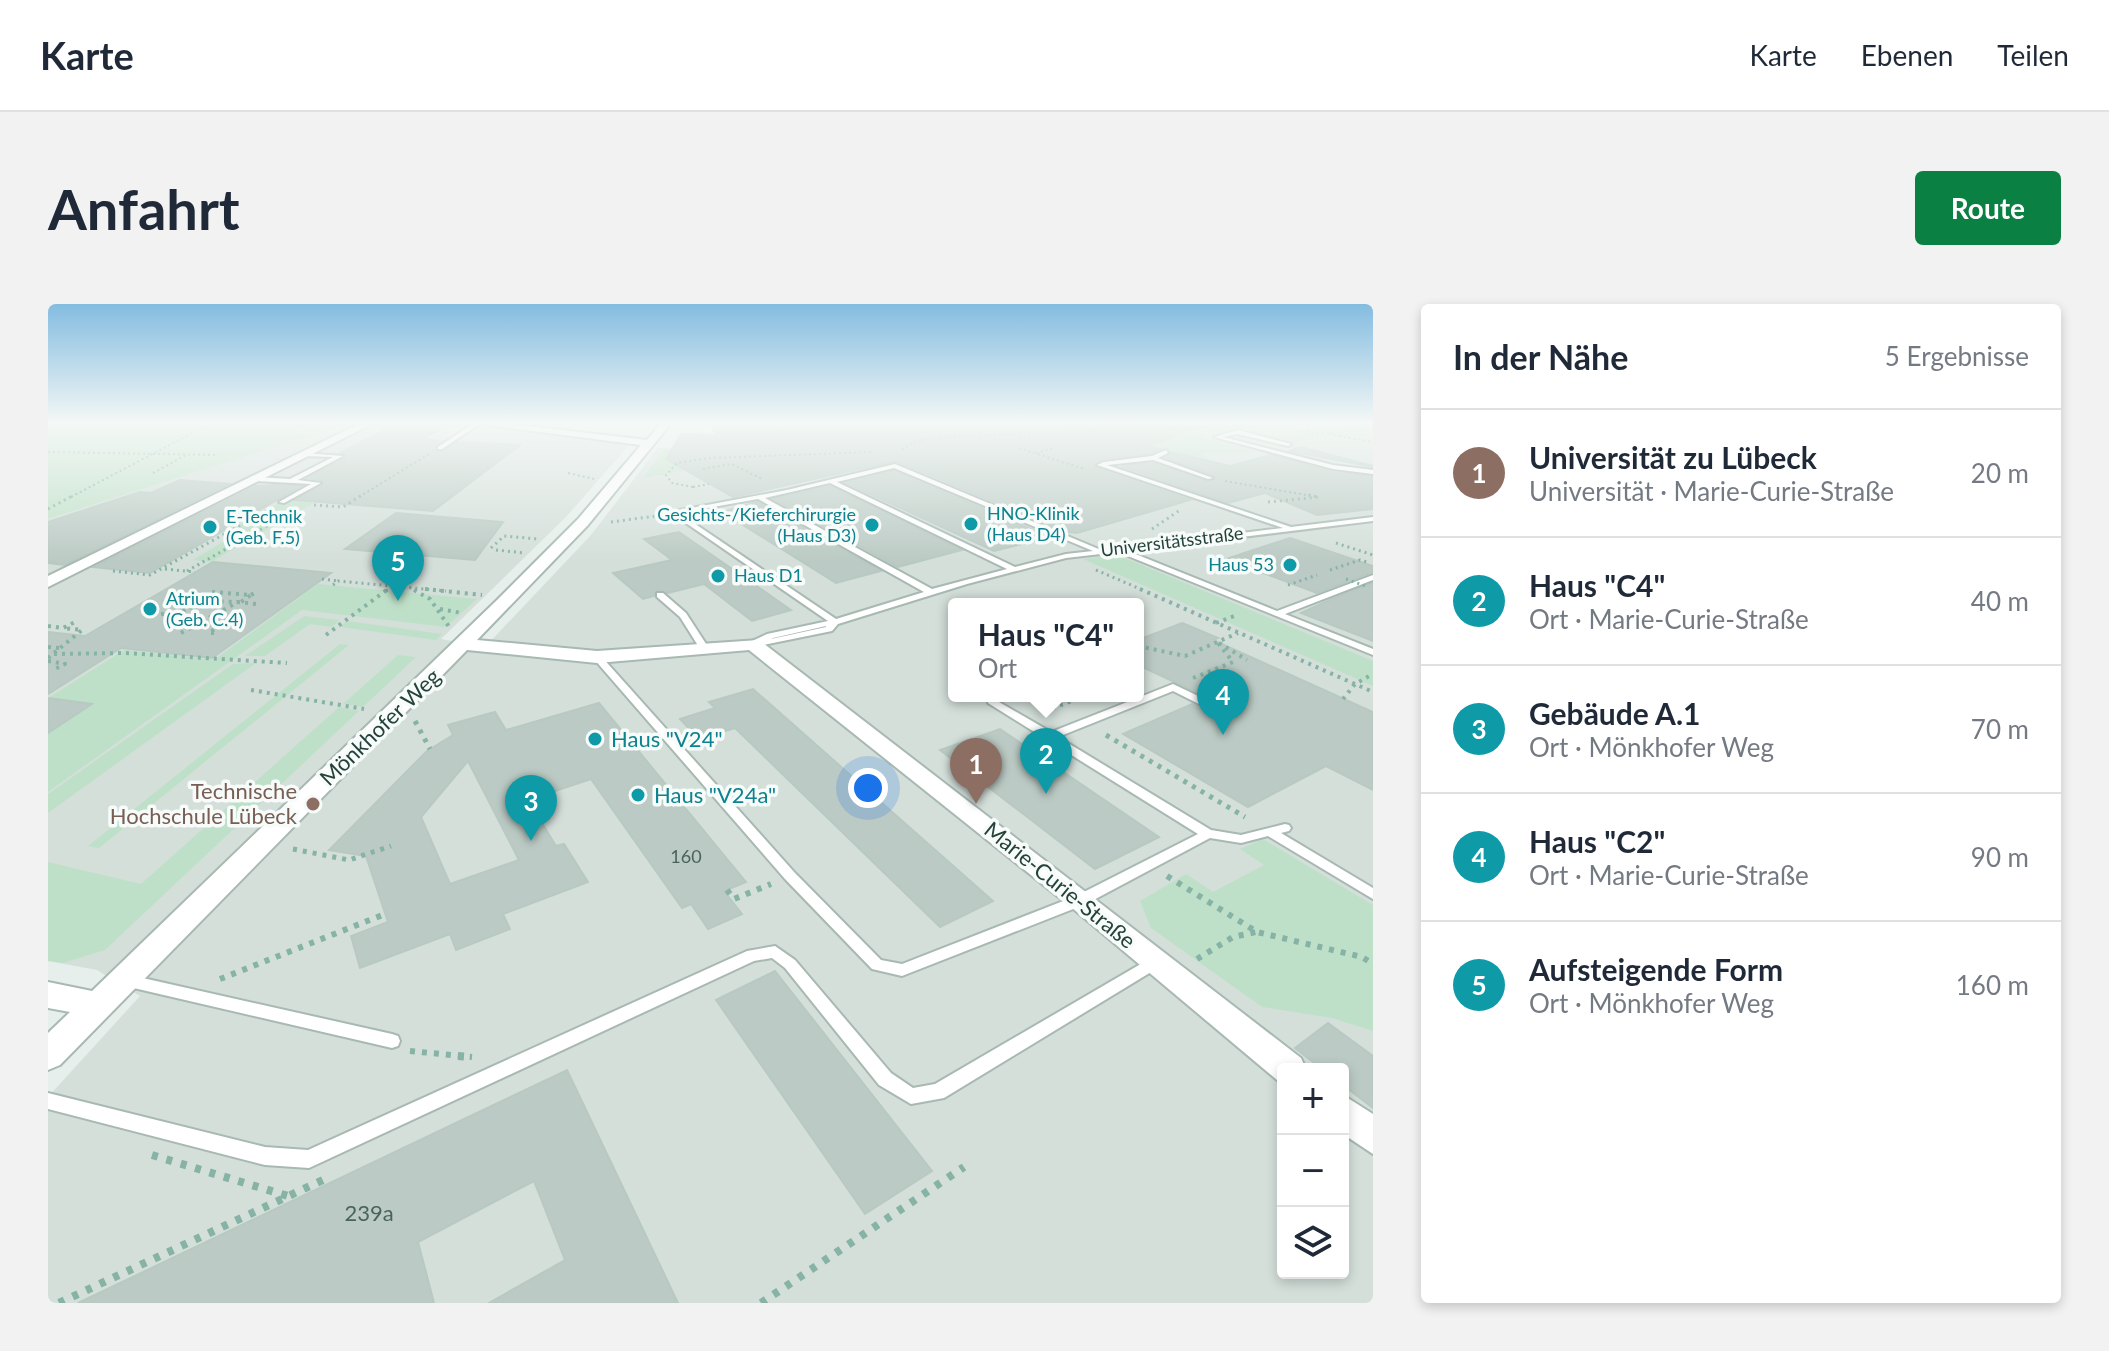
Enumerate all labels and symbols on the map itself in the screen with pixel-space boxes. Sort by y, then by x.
place label: HNO-Klinik (Haus D4) [987,502,1080,545]
place label: Gesichts-/Kieferchirurgie (Haus D3) [657,503,856,546]
place label: E-Technik (Geb. F.5) [226,505,303,548]
marker: HNO-Klinik (Haus D4) [962,515,980,533]
marker: Gesichts-/Kieferchirurgie (Haus D3) [863,516,881,534]
marker: E-Technik (Geb. F.5) [201,518,219,536]
street label: Universitätsstraße [1099,521,1244,561]
pin: 5 [372,535,424,601]
place label: Haus 53 [1208,553,1274,575]
marker: Haus 53 [1281,556,1299,574]
place label: Haus D1 [734,564,803,586]
marker: Haus D1 [709,567,727,585]
place label: Atrium (Geb. C.4) [166,587,243,630]
marker: Atrium (Geb. C.4) [141,600,159,618]
street label: Mönkhofer Weg [314,662,445,791]
pin: 4 [1197,669,1249,735]
place label: Haus "V24" [611,725,723,752]
pin: 2 [1020,728,1072,794]
marker: Haus "V24" [586,730,604,748]
pin: 1 [950,738,1002,804]
your location [848,768,888,808]
pin: 3 [505,775,557,841]
place label: Technische Hochschule Lübeck [110,777,298,829]
place label: Haus "V24a" [654,781,776,808]
marker: Haus "V24a" [629,786,647,804]
marker: Technische Hochschule Lübeck [304,795,322,813]
street label: Marie-Curie-Straße [979,815,1141,954]
house number: 160 [670,845,702,867]
house number: 239a [344,1199,394,1226]

